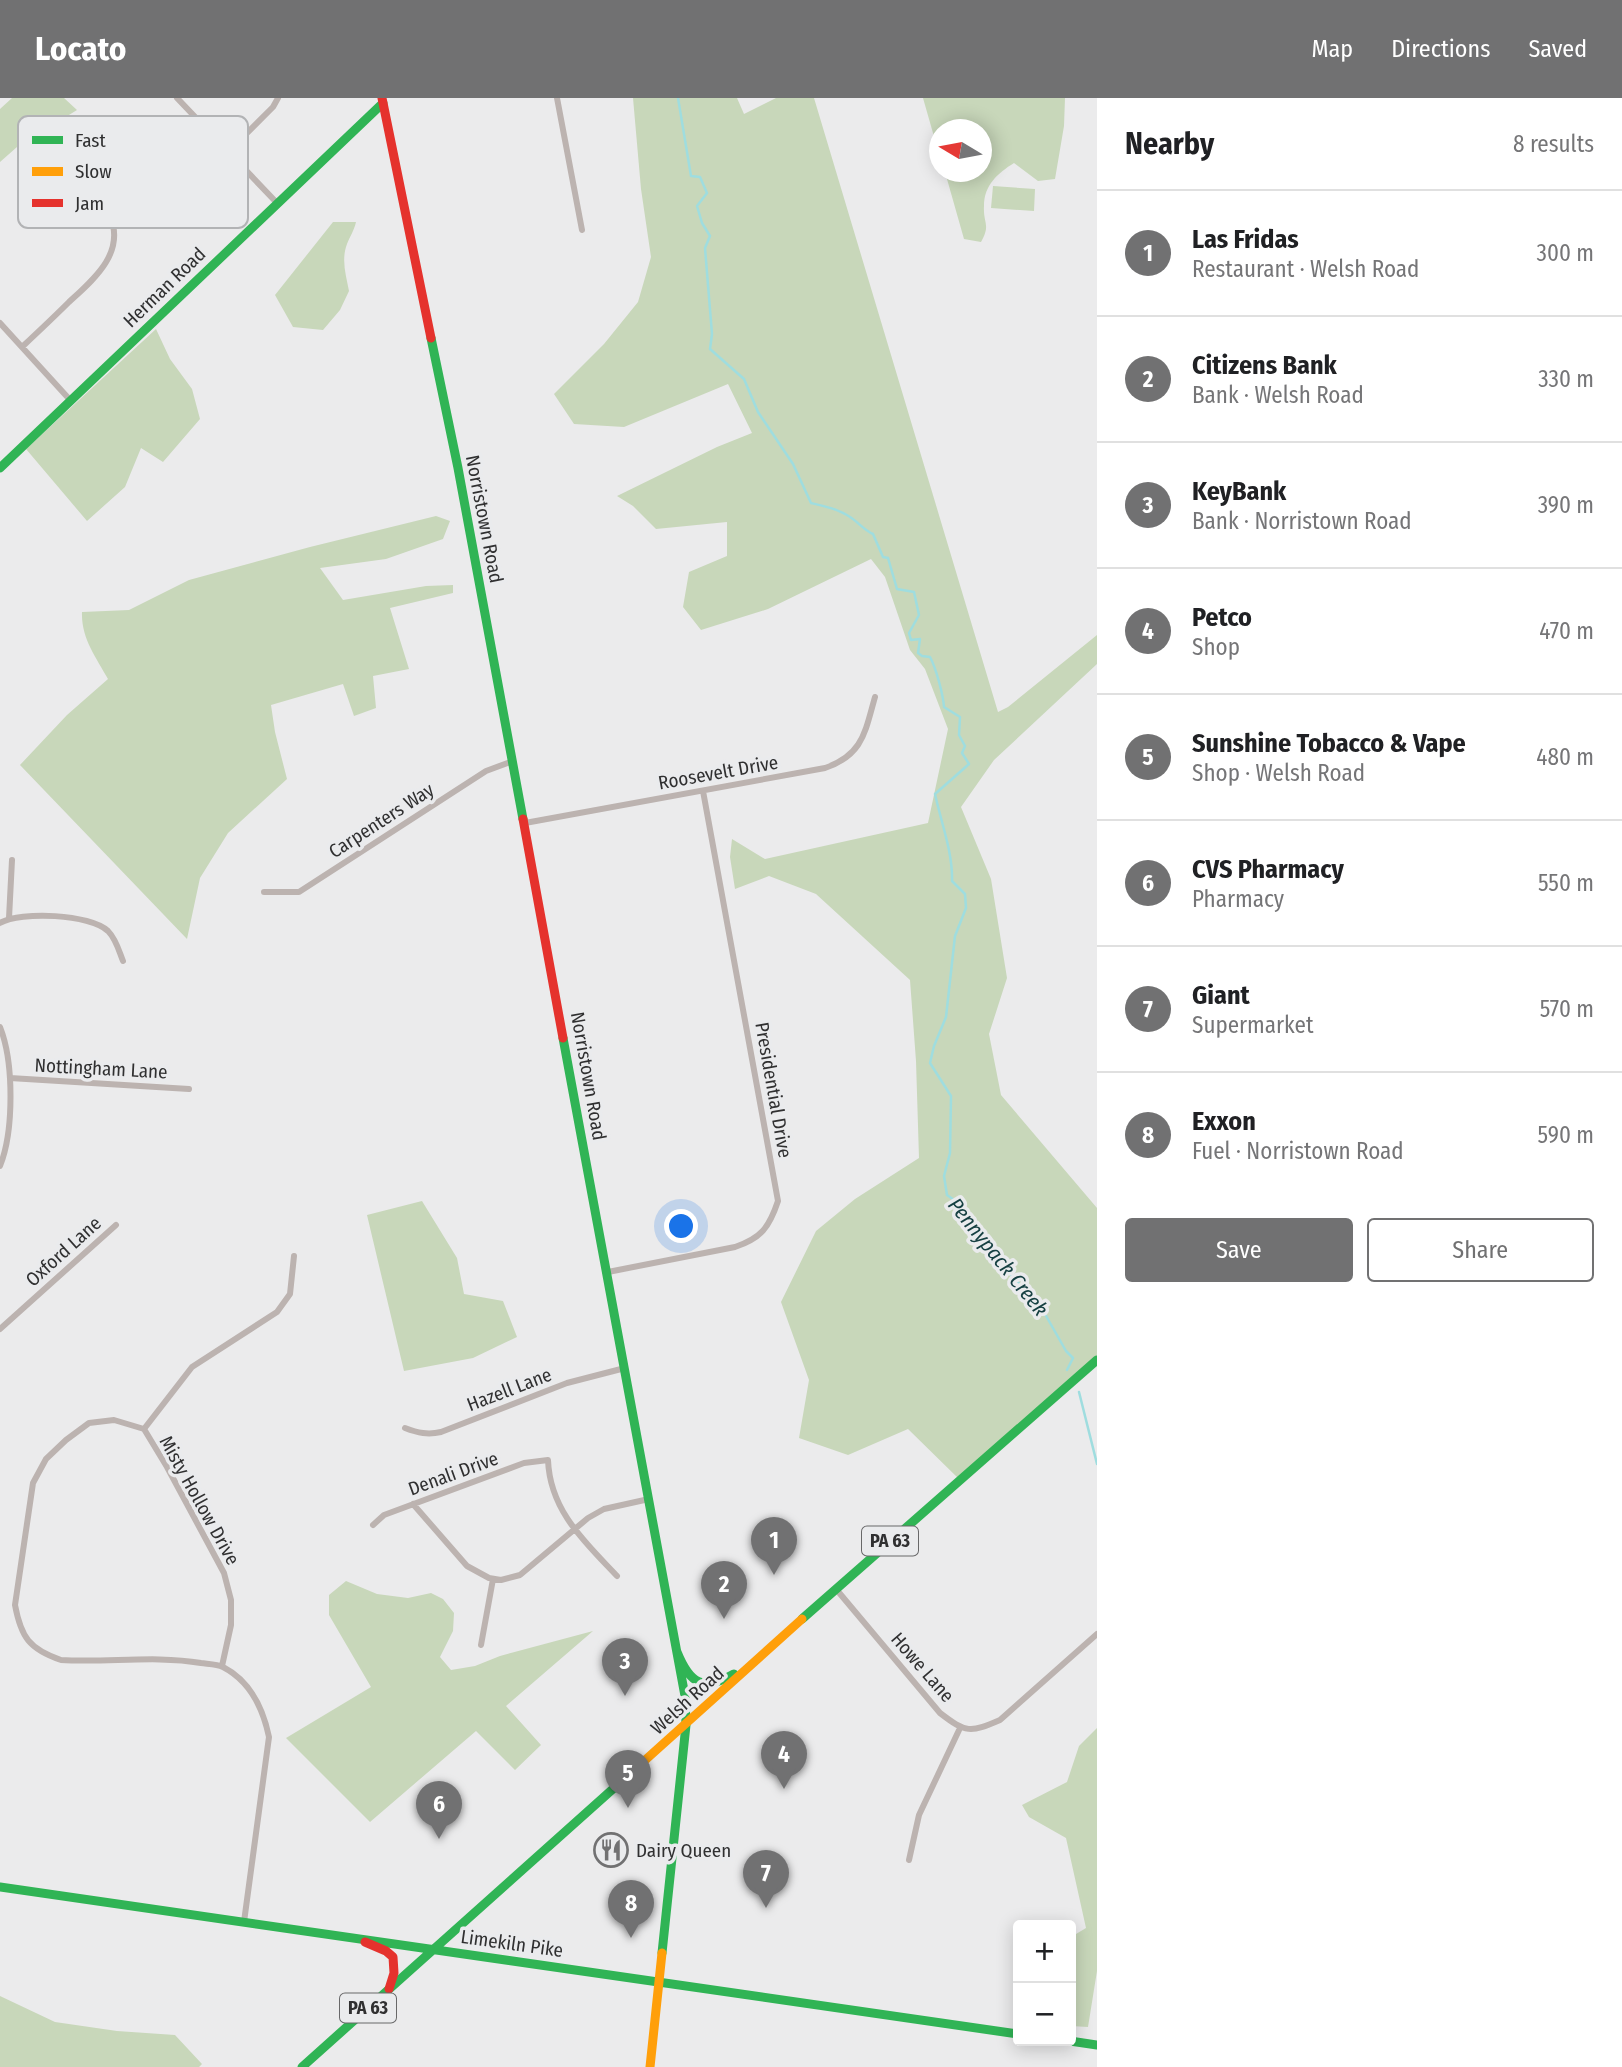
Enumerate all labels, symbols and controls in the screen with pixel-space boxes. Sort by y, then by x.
text: Locato [35,29,126,69]
text: Map [1312,35,1353,63]
text: Directions [1391,35,1490,63]
text: Saved [1528,35,1587,63]
legend [18,116,248,228]
north arrow [929,119,992,182]
text: Nearby [1125,126,1214,162]
text: Fast [75,129,106,152]
text: 8 results [1513,130,1594,158]
text: Slow [75,160,112,183]
text: Jam [75,192,104,215]
text: Las Fridas [1192,224,1299,255]
text: 1 [1143,239,1153,267]
text: 300 m [1537,239,1594,267]
street label: Herman Road [118,243,210,332]
text: Restaurant · Welsh Road [1192,255,1419,283]
text: Citizens Bank [1192,350,1337,381]
text: 2 [1143,365,1153,393]
text: 330 m [1538,365,1594,393]
text: Bank · Welsh Road [1192,381,1364,409]
street label: Norristown Road [461,453,508,585]
text: KeyBank [1192,476,1286,507]
text: 3 [1143,491,1153,519]
text: 390 m [1538,491,1594,519]
text: Bank · Norristown Road [1192,507,1412,535]
text: Petco [1192,602,1252,633]
text: 4 [1142,617,1154,645]
text: 470 m [1539,617,1594,645]
text: Shop [1192,633,1240,661]
text: Sunshine Tobacco & Vape [1192,728,1466,759]
text: 5 [1142,743,1154,771]
text: 480 m [1536,743,1594,771]
street label: Roosevelt Drive [656,751,780,794]
text: Shop · Welsh Road [1192,759,1365,787]
street label: Carpenters Way [325,778,438,863]
text: CVS Pharmacy [1192,854,1344,885]
text: 6 [1142,869,1154,897]
text: 550 m [1538,869,1594,897]
text: Pharmacy [1192,885,1284,913]
text: Giant [1192,980,1250,1011]
text: 7 [1143,995,1153,1023]
text: 570 m [1540,995,1594,1023]
street label: Norristown Road [566,1010,611,1142]
text: Supermarket [1192,1011,1313,1039]
street label: Presidential Drive [750,1020,797,1160]
street label: Nottingham Lane [34,1054,168,1083]
text: Exxon [1192,1106,1256,1137]
text: 8 [1142,1121,1154,1149]
text: 590 m [1538,1121,1594,1149]
text: Fuel · Norristown Road [1192,1137,1404,1165]
water label: Pennypack Creek [942,1193,1054,1321]
your location [664,1209,698,1243]
street label: Oxford Lane [21,1212,106,1291]
button: Save [1125,1218,1353,1282]
button: Share [1367,1218,1594,1282]
street label: Hazell Lane [463,1363,555,1416]
street label: Misty Hollow Drive [155,1432,245,1569]
street label: Denali Drive [405,1447,501,1500]
pin: 1 [751,1517,797,1575]
road number: PA 63 [862,1526,918,1556]
pin: 2 [701,1561,747,1619]
street label: Howe Lane [886,1628,959,1707]
pin: 3 [602,1638,648,1696]
street label: Welsh Road [646,1662,729,1739]
pin: 4 [761,1731,807,1789]
pin: 5 [605,1750,651,1808]
pin: 6 [416,1781,462,1839]
restaurant icon: Dairy Queen [592,1831,630,1869]
place label: Dairy Queen [636,1839,731,1862]
pin: 7 [743,1850,789,1908]
pin: 8 [608,1880,654,1938]
map controls [1013,1920,1076,2046]
button: + [1013,1920,1076,1983]
street label: Limekiln Pike [459,1925,565,1962]
button: − [1013,1983,1076,2046]
road number: PA 63 [340,1994,396,2022]

